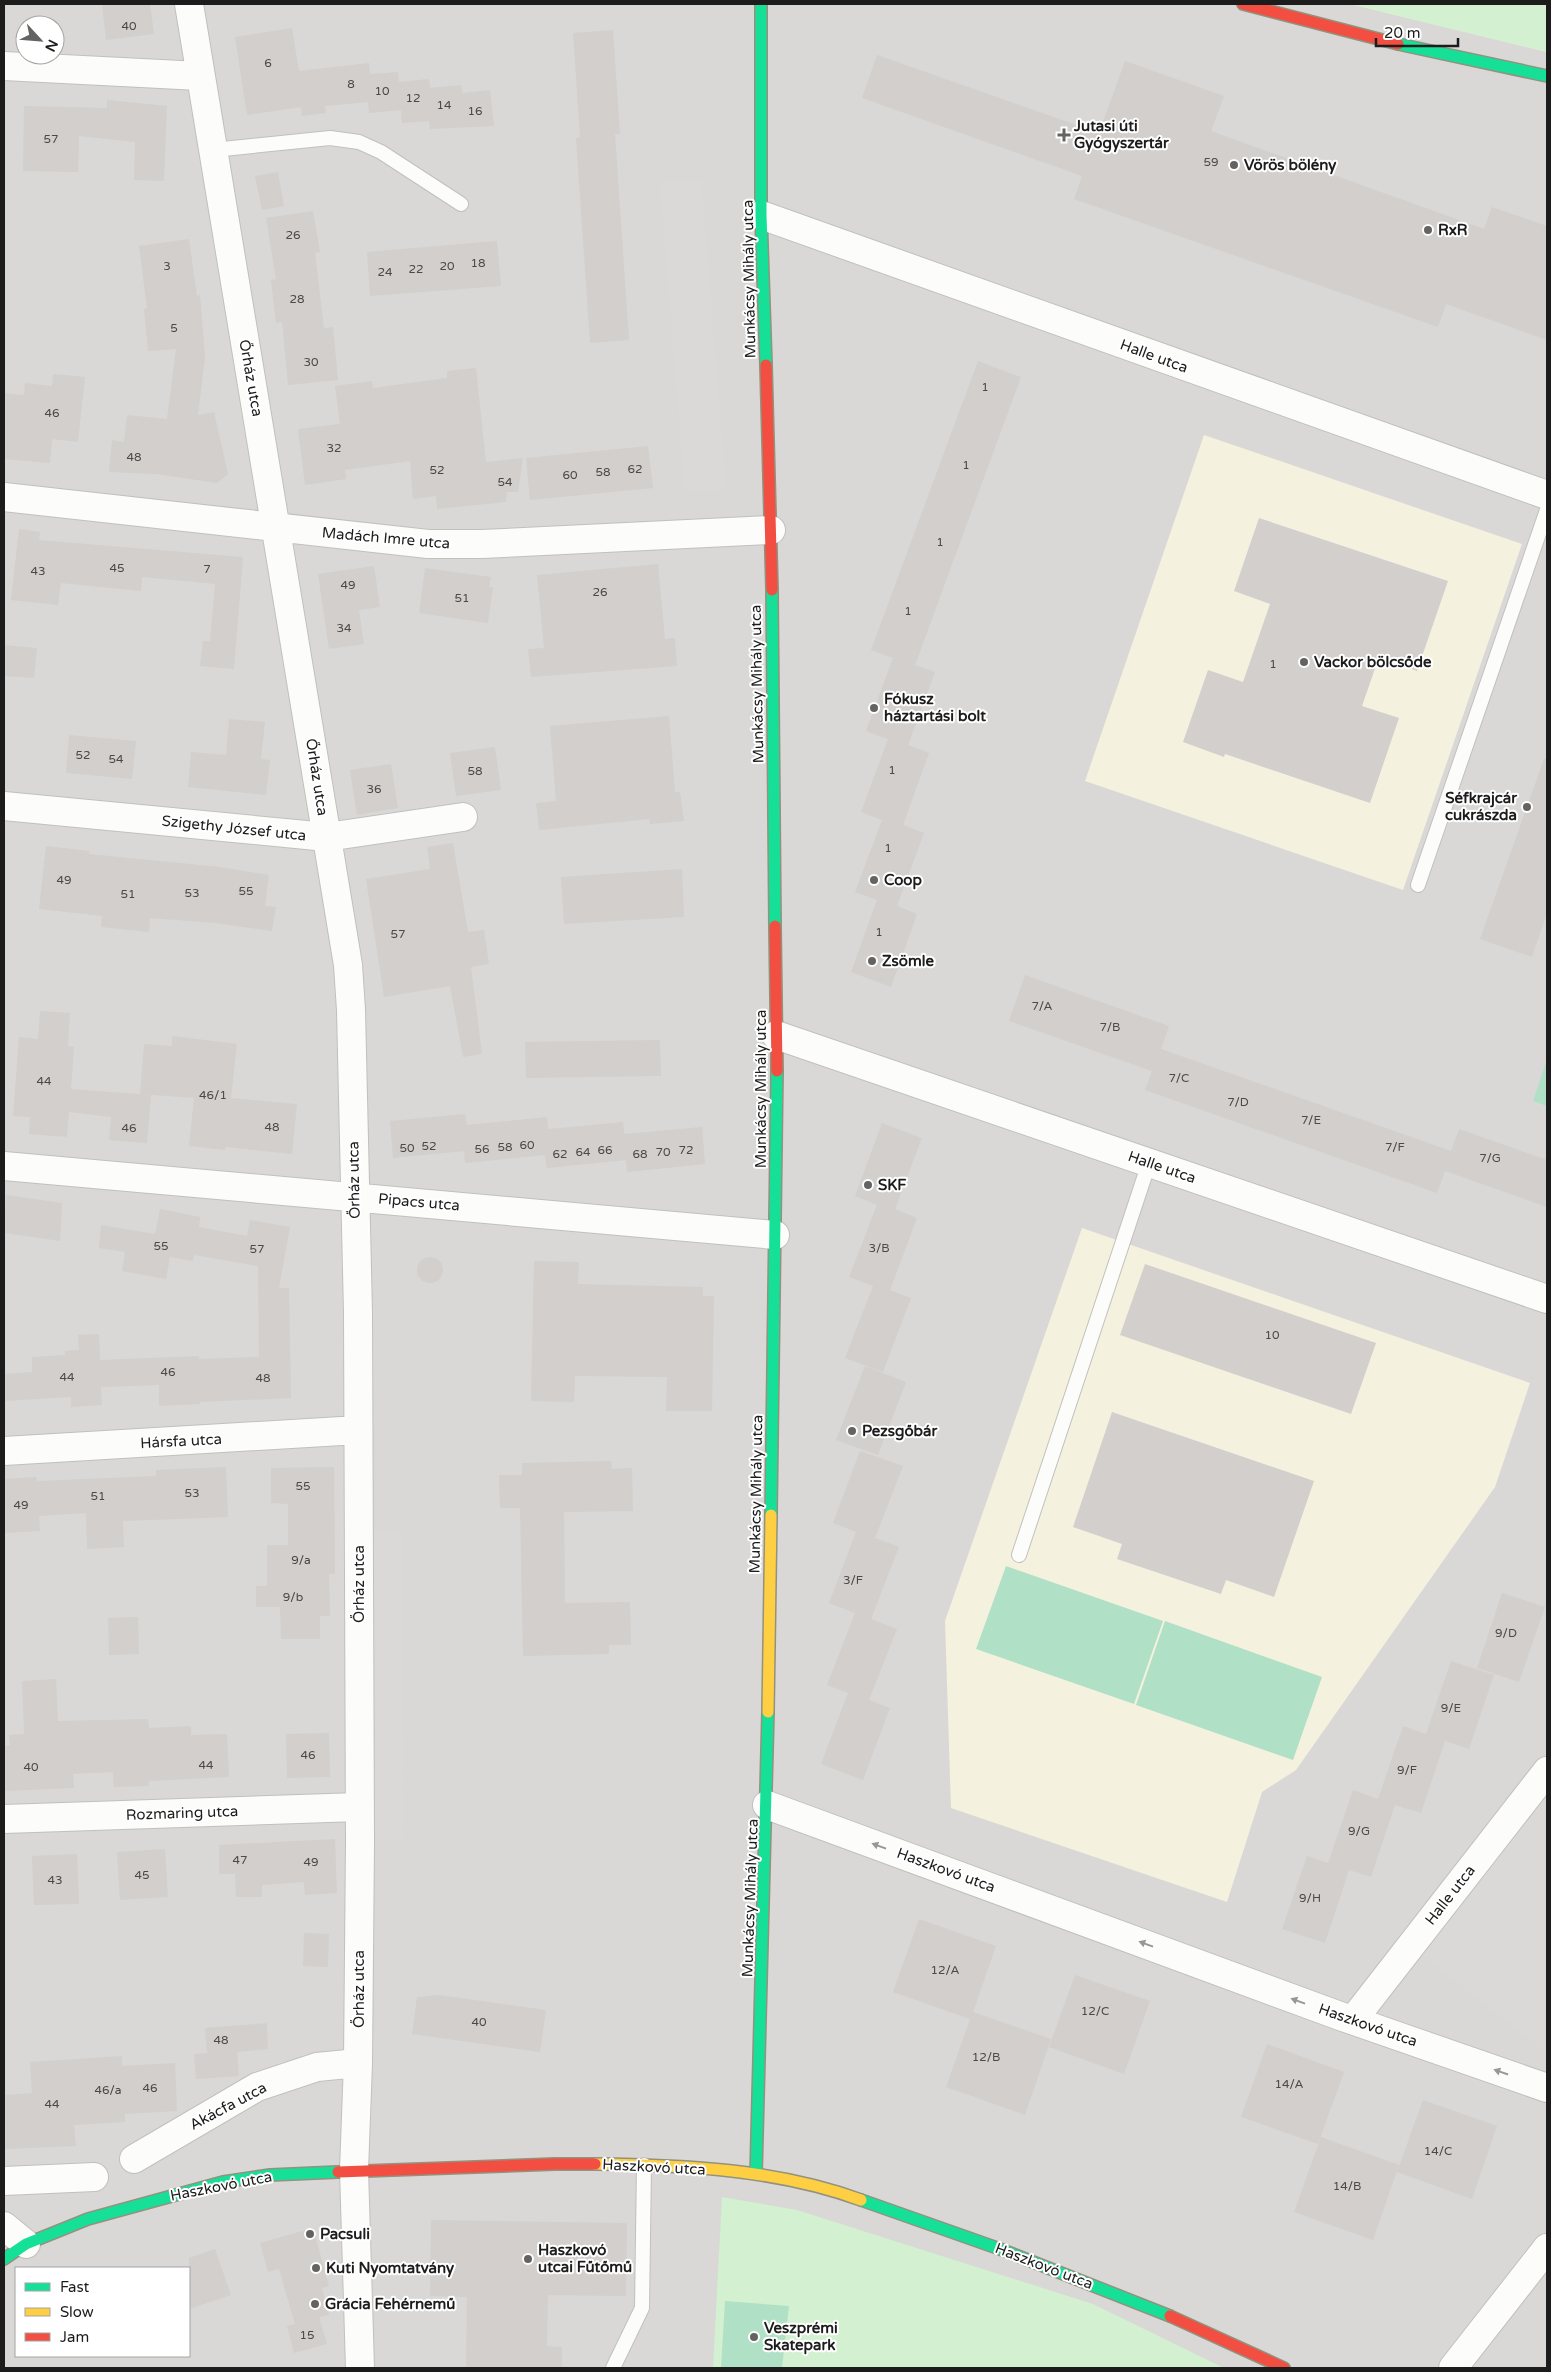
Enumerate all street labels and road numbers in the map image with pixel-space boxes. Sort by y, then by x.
street label: Munkácsy Mihály utca [739,200,759,358]
street label: Halle utca [1118,335,1190,377]
street label: Őrház utca [235,338,267,418]
street label: Madách Imre utca [321,523,451,553]
street label: Munkácsy Mihály utca [747,605,767,763]
street label: Őrház utca [302,737,332,817]
street label: Szigethy József utca [161,811,307,845]
street label: Munkácsy Mihály utca [752,1010,770,1168]
street label: Őrház utca [344,1141,364,1219]
street label: Halle utca [1126,1147,1198,1187]
street label: Pipacs utca [377,1189,461,1215]
street label: Munkácsy Mihály utca [746,1415,766,1573]
street label: Hársfa utca [140,1430,222,1452]
street label: Őrház utca [350,1545,368,1623]
street label: Rozmaring utca [125,1802,239,1824]
street label: Munkácsy Mihály utca [738,1818,762,1978]
street label: Haszkovó utca [894,1844,998,1896]
street label: Halle utca [1421,1862,1479,1928]
street label: Őrház utca [350,1950,368,2028]
street label: Haszkovó utca [1316,2000,1420,2050]
street label: Akácfa utca [186,2078,270,2134]
street label: Haszkovó utca [602,2155,706,2179]
street label: Haszkovó utca [168,2167,274,2205]
street label: Haszkovó utca [992,2239,1096,2293]

